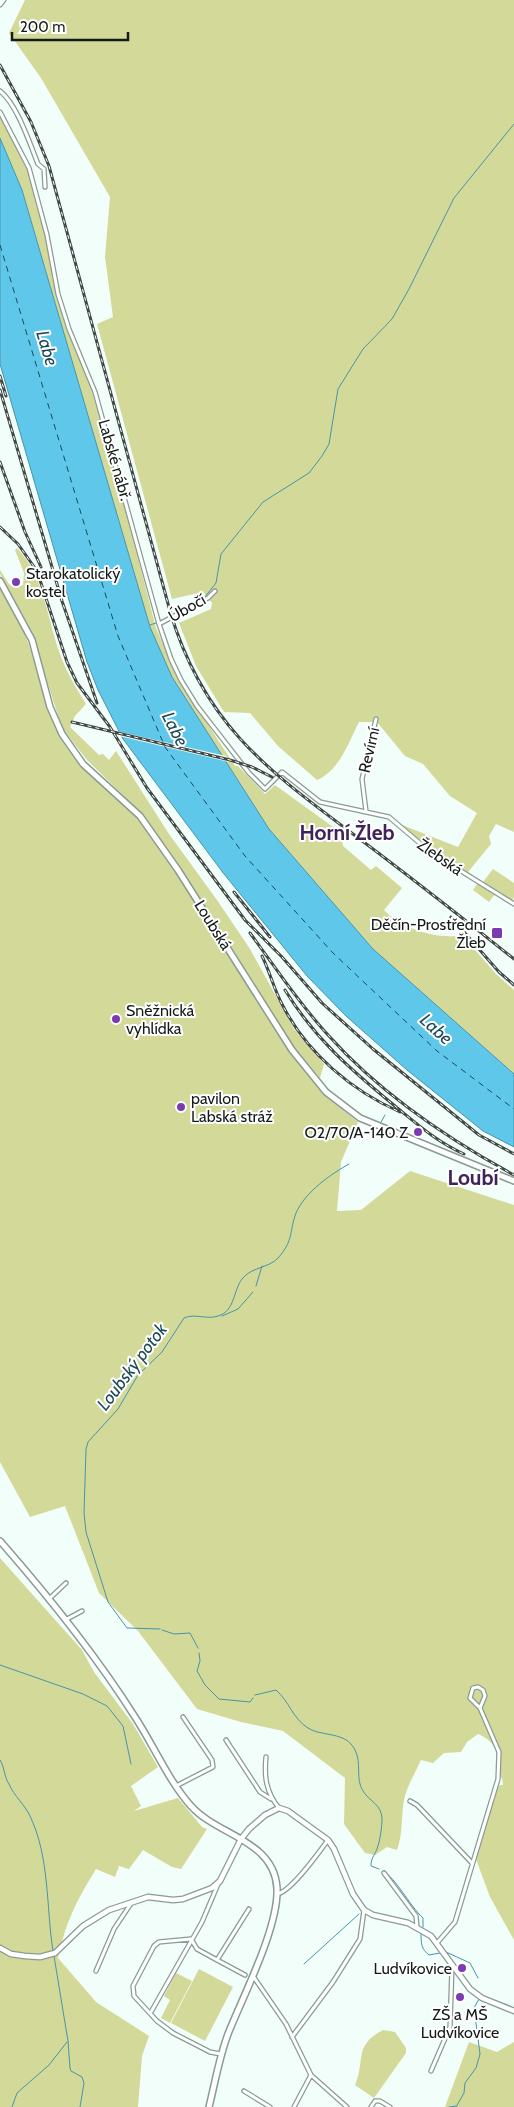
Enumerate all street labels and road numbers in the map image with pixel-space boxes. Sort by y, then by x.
street label: Labské nábř. [94,417,136,503]
street label: Úbočí [165,590,210,626]
street label: Revírní [355,725,384,775]
street label: Žlebská [414,835,467,880]
street label: Loubská [190,897,236,954]

